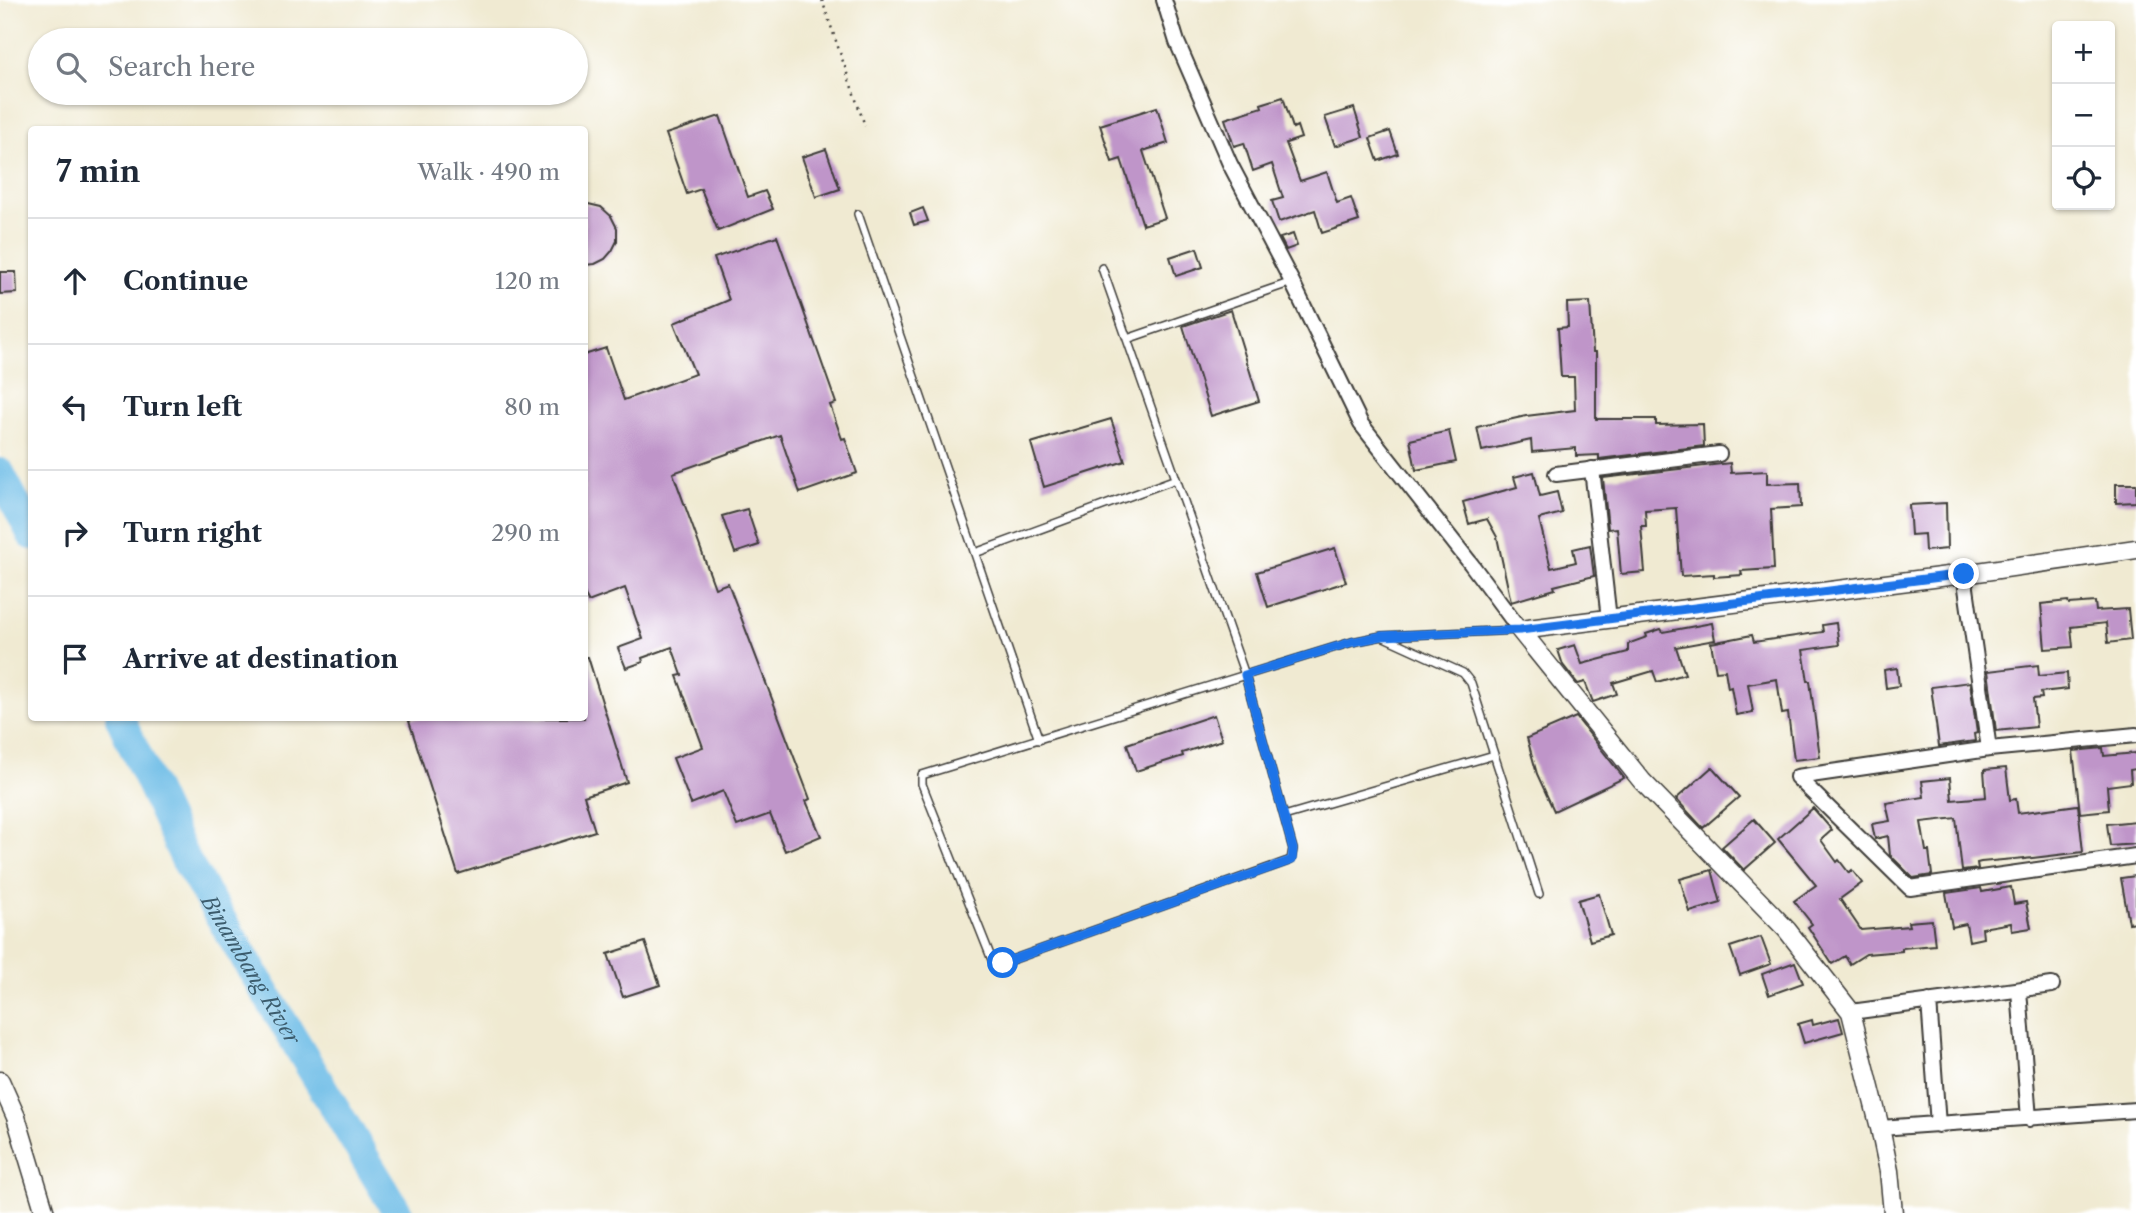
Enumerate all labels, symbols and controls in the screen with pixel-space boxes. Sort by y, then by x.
map controls [2052,21,2115,210]
button: + [2052,21,2115,84]
search box [28,28,588,105]
icon: search [52,48,90,86]
text: Search here [108,51,255,83]
button: − [2052,84,2115,147]
button: locate [2052,147,2115,210]
text: 7 min [56,153,140,190]
text: Walk · 490 m [417,158,560,186]
icon: ahead [56,262,94,300]
text: Continue [123,265,248,297]
text: 120 m [495,267,560,295]
icon: left [56,388,94,426]
text: Turn left [123,391,242,423]
text: 80 m [504,393,560,421]
icon: right [56,514,94,552]
text: Turn right [123,517,262,549]
text: 290 m [491,519,560,547]
route end [1948,558,1979,589]
icon: arrive [56,640,94,678]
text: Arrive at destination [123,643,398,675]
water label: Binambang River [196,888,307,1050]
route start [987,947,1018,978]

